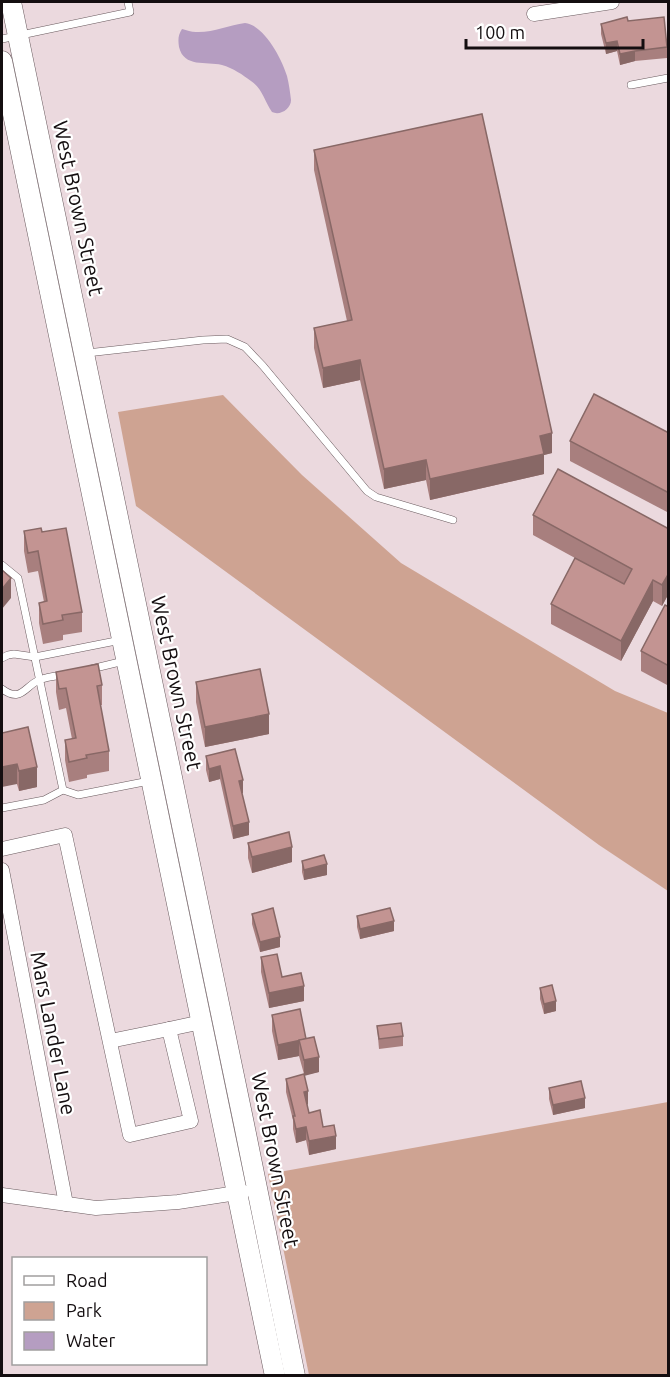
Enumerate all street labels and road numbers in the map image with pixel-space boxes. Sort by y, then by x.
street label: West Brown Street [49,118,109,298]
street label: West Brown Street [147,593,207,773]
street label: Mars Lander Lane [26,949,82,1117]
street label: West Brown Street [247,1070,305,1250]

